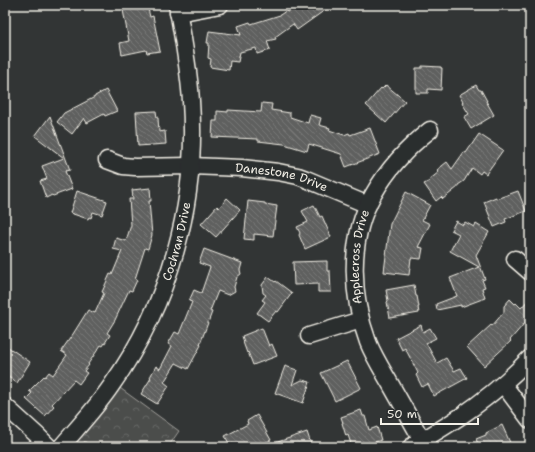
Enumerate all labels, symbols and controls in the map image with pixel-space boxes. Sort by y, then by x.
street label: Danestone Drive [235,160,330,195]
street label: Cochran Drive [159,201,194,283]
street label: Applecross Drive [347,207,373,305]
scale bar [381,400,478,426]
text: 50 m [387,406,417,422]

